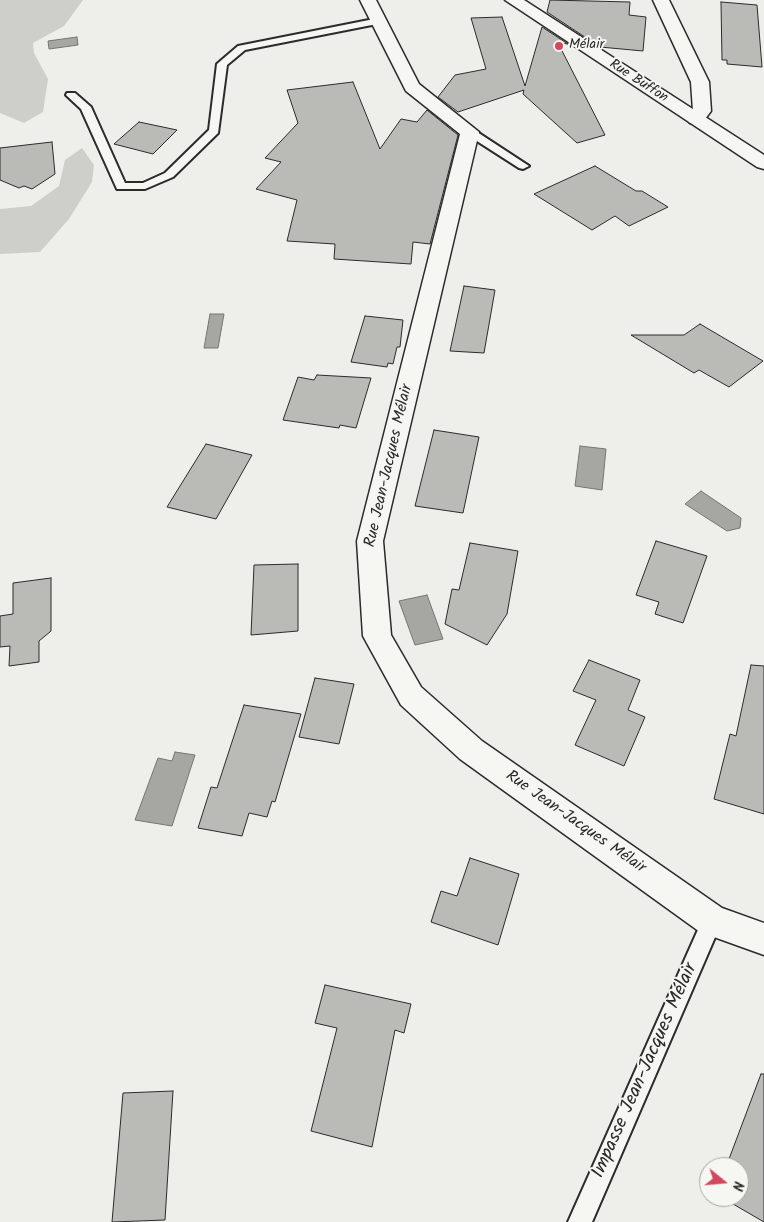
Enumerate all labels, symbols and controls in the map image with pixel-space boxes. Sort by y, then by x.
place label: Mélair [569,38,604,54]
marker: Mélair [553,40,565,52]
street label: Rue Buffon [605,57,671,107]
street label: Rue Jean-Jacques Mélair [362,383,418,549]
street label: Rue Jean-Jacques Mélair [501,767,649,879]
street label: Impasse Jean-Jacques Mélair [588,960,704,1182]
north arrow [699,1157,749,1207]
text: N [726,1179,749,1194]

